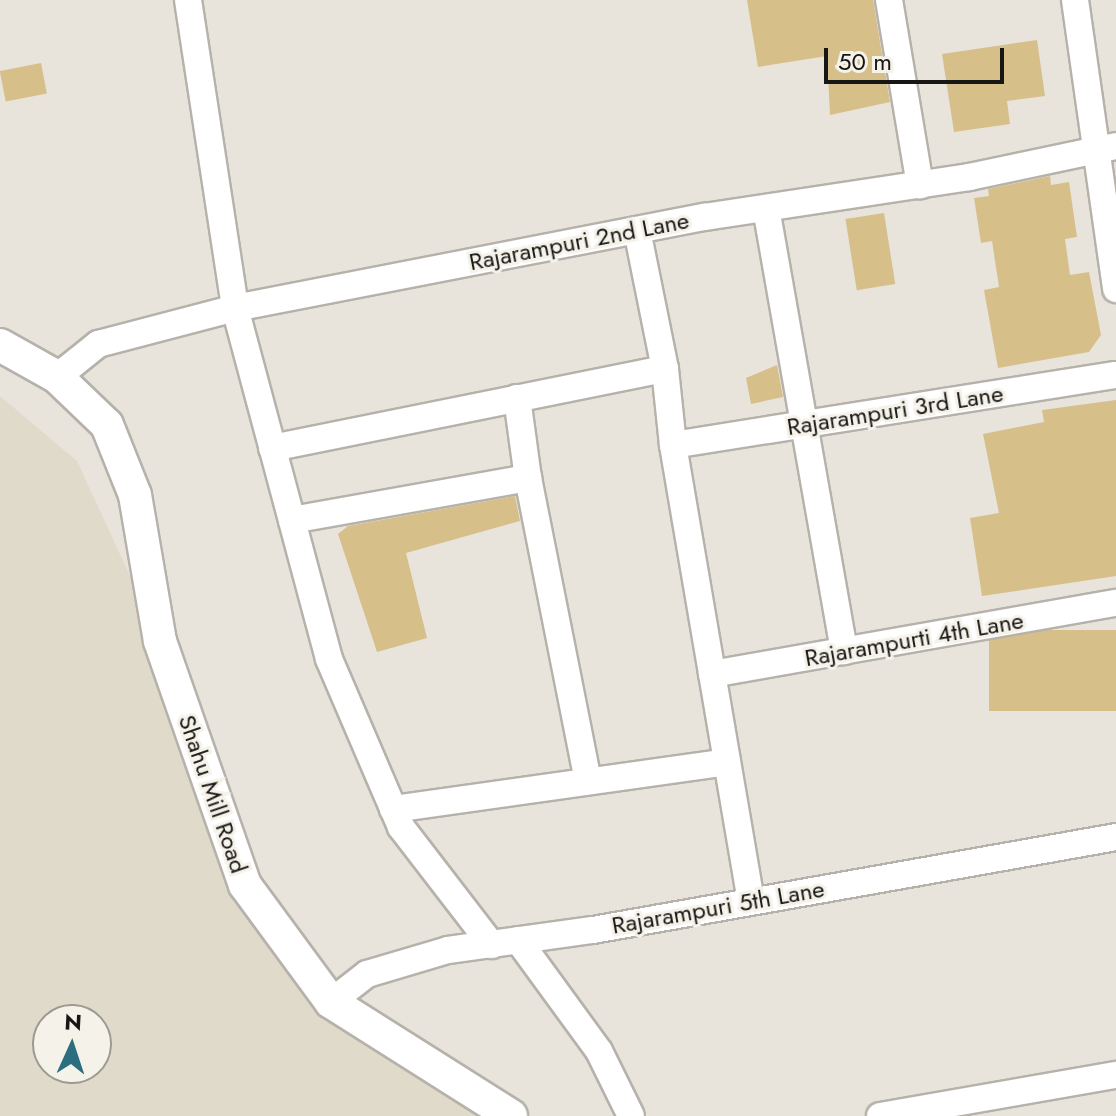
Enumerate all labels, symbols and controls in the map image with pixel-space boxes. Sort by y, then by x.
scale bar [828,32,1008,82]
text: 50 m [838,44,892,79]
street label: Rajarampuri 2nd Lane [467,206,691,276]
street label: Rajarampuri 3rd Lane [785,379,1005,441]
street label: Rajarampurti 4th Lane [802,606,1026,672]
street label: Shahu Mill Road [172,711,254,877]
street label: Rajarampuri 5th Lane [609,874,827,940]
north arrow [32,1004,112,1084]
text: N [64,1006,83,1038]

